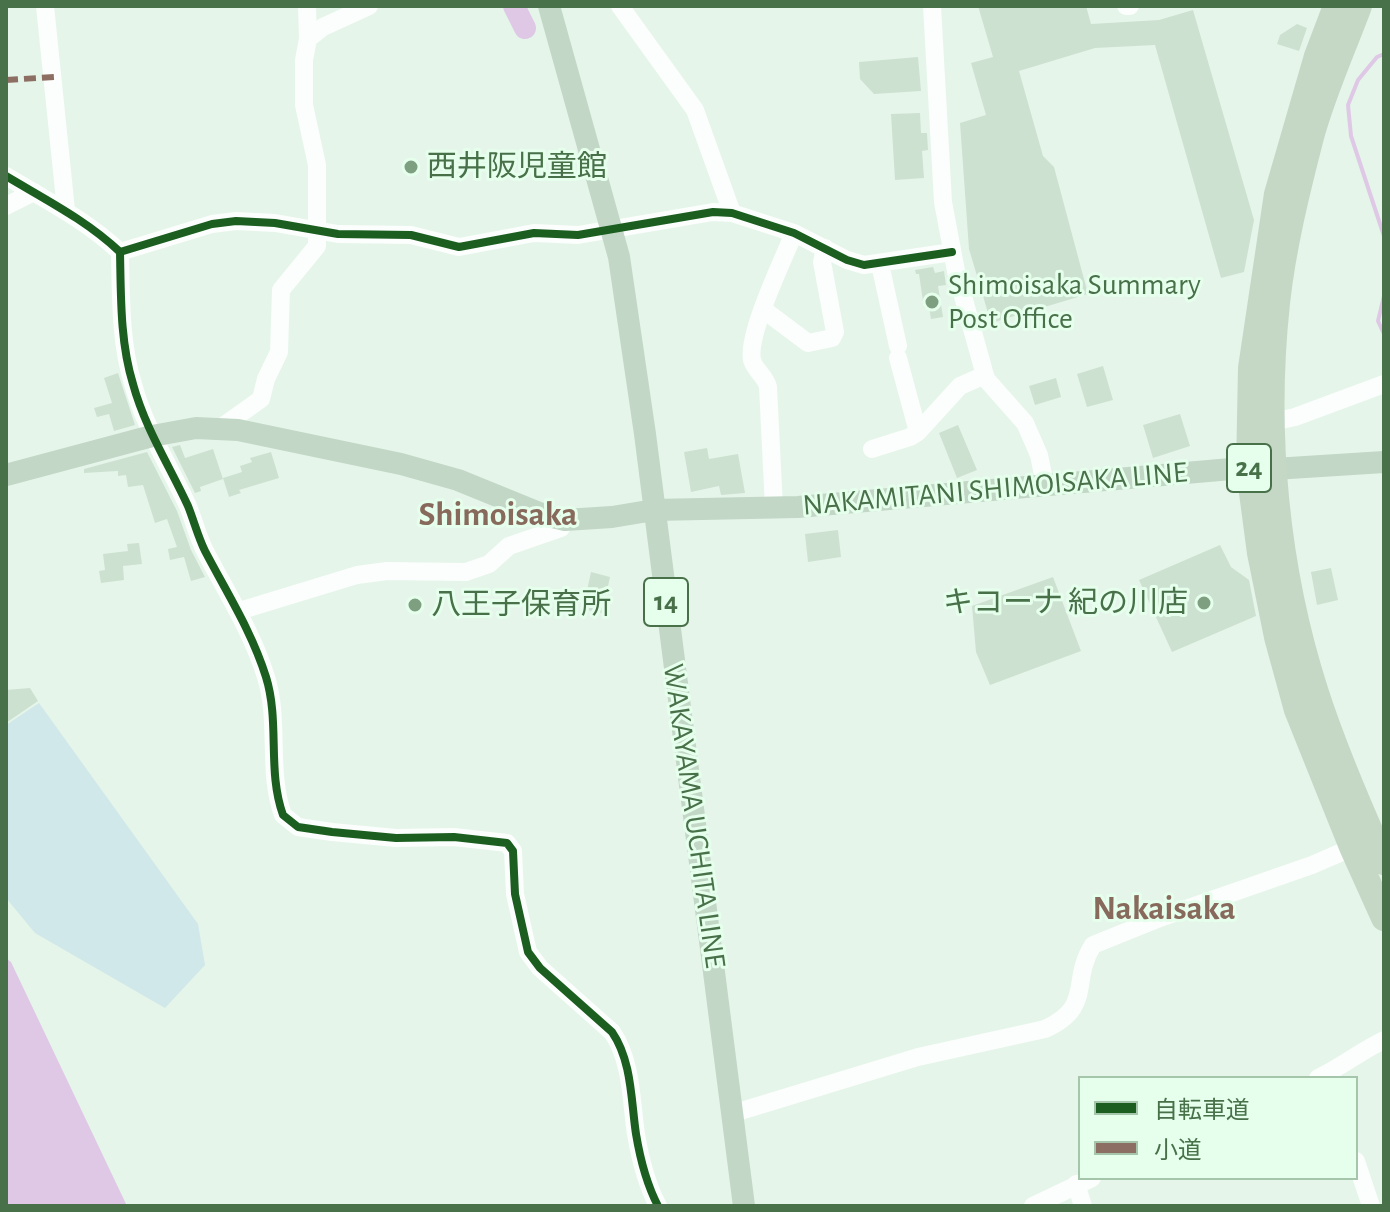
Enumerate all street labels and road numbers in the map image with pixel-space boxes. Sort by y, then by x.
road number: 24 [1227,444,1271,492]
street label: NAKAMITANI SHIMOISAKA LINE [801,454,1189,524]
road number: 14 [644,578,688,626]
street label: WAKAYAMA UCHITA LINE [655,662,733,970]

